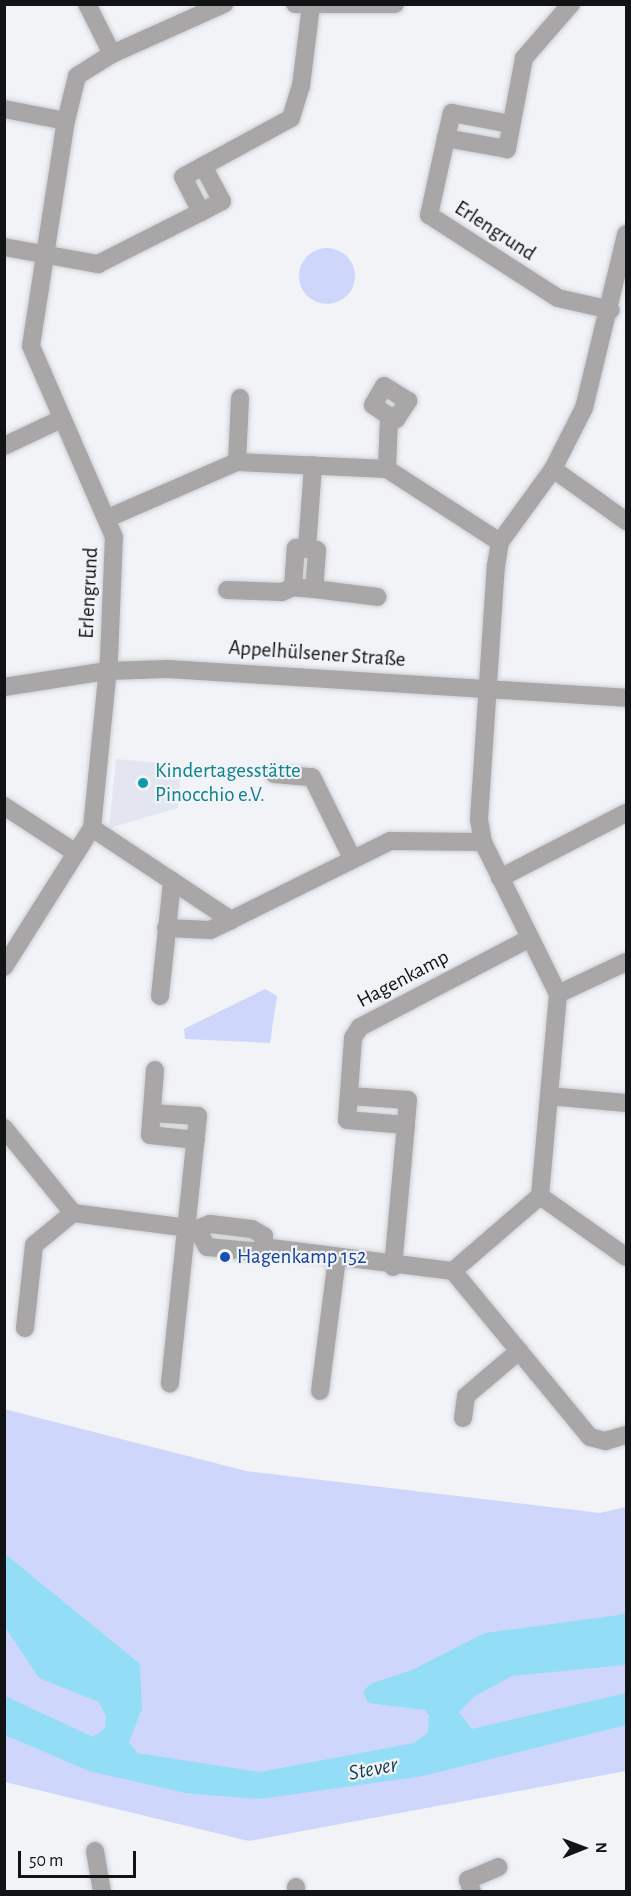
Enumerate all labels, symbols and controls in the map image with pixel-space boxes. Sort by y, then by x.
street label: Erlengrund [450,195,540,267]
street label: Erlengrund [74,547,104,639]
street label: Appelhülsener Straße [228,635,406,673]
place label: Kindertagesstätte Pinocchio e.V. [155,758,301,808]
marker: Kindertagesstätte Pinocchio e.V. [136,776,150,790]
street label: Hagenkamp [353,944,453,1014]
place label: Hagenkamp 152 [237,1244,367,1270]
marker: Hagenkamp 152 [218,1250,232,1264]
water label: Stever [346,1751,400,1787]
north arrow [553,1818,613,1878]
scale bar [21,1839,140,1877]
text: N [593,1842,609,1853]
text: 50 m [29,1852,63,1870]

